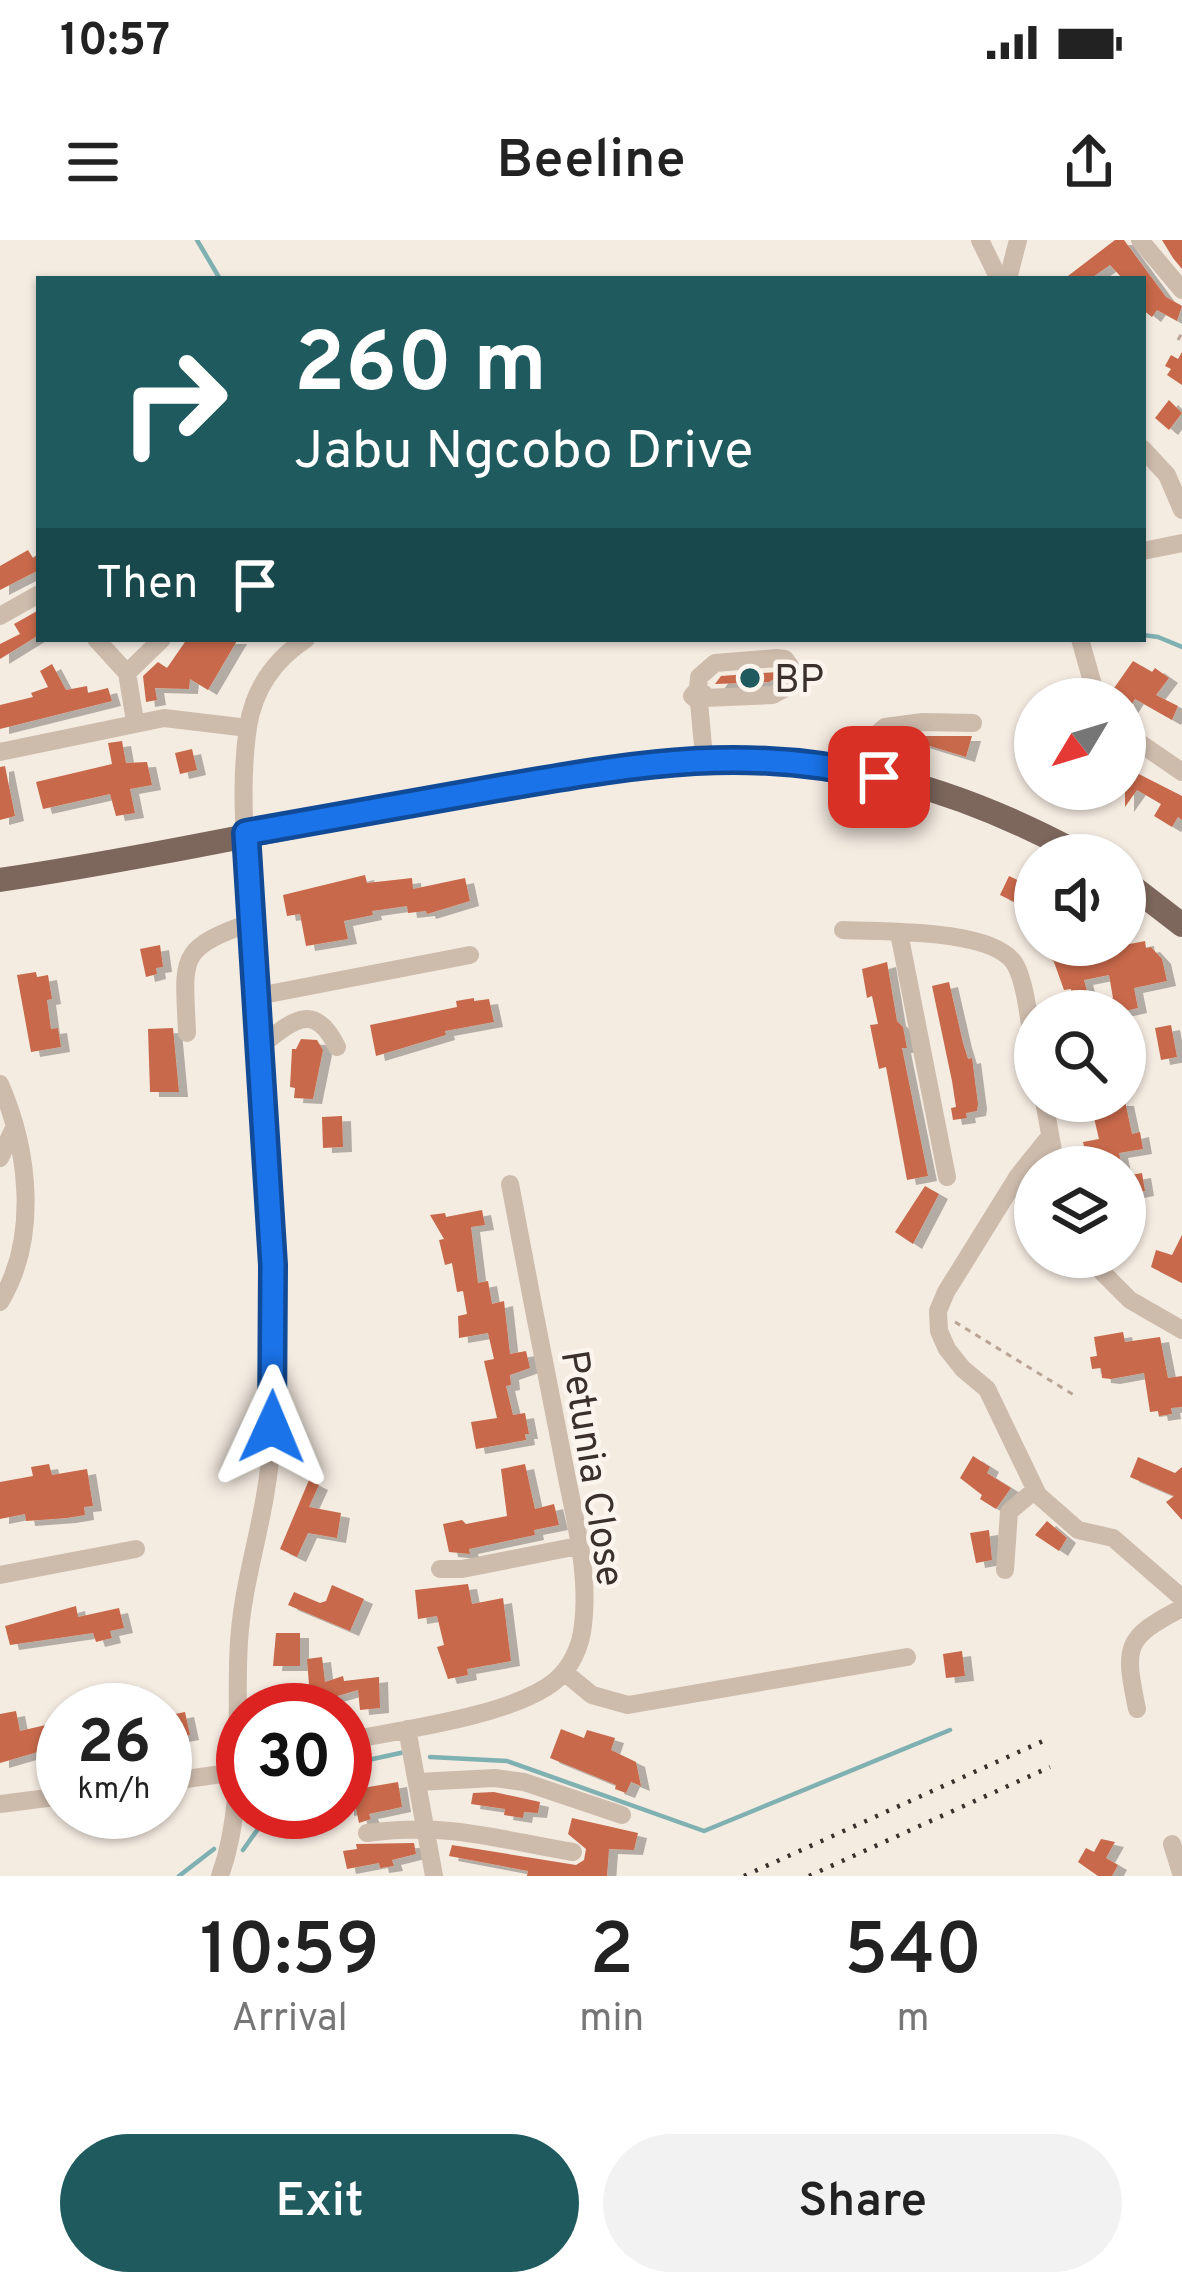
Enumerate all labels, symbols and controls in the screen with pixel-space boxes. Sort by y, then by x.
text: 10:57 [60,14,170,71]
text: Beeline [496,128,686,197]
icon: menu [60,129,126,195]
icon: share [1056,129,1122,195]
text: 260 m [294,315,547,421]
icon: right [96,324,252,480]
text: Jabu Ngcobo Drive [294,419,753,488]
icon: arrive [222,552,288,618]
text: Then [96,557,198,614]
place label: BP [774,658,824,707]
marker: BP [737,665,763,691]
north arrow [1014,678,1146,810]
map controls [1014,678,1146,1278]
pin [828,726,930,828]
icon: arrive [846,744,912,810]
button: sound [1014,834,1146,966]
button: search [1014,990,1146,1122]
button: layers [1014,1146,1146,1278]
street label: Petunia Close [547,1347,632,1590]
position arrow [209,1364,335,1490]
speed limit sign: 30 [216,1683,372,1839]
text: 26 [77,1708,151,1784]
text: km/h [78,1772,150,1809]
text: 10:59 [200,1908,380,2000]
text: 2 [590,1908,634,2000]
text: 540 [844,1908,982,2000]
text: Arrival [232,1996,348,2045]
text: min [579,1996,644,2045]
text: m [897,1996,930,2045]
button: Exit [60,2134,579,2272]
button: Share [603,2134,1122,2272]

